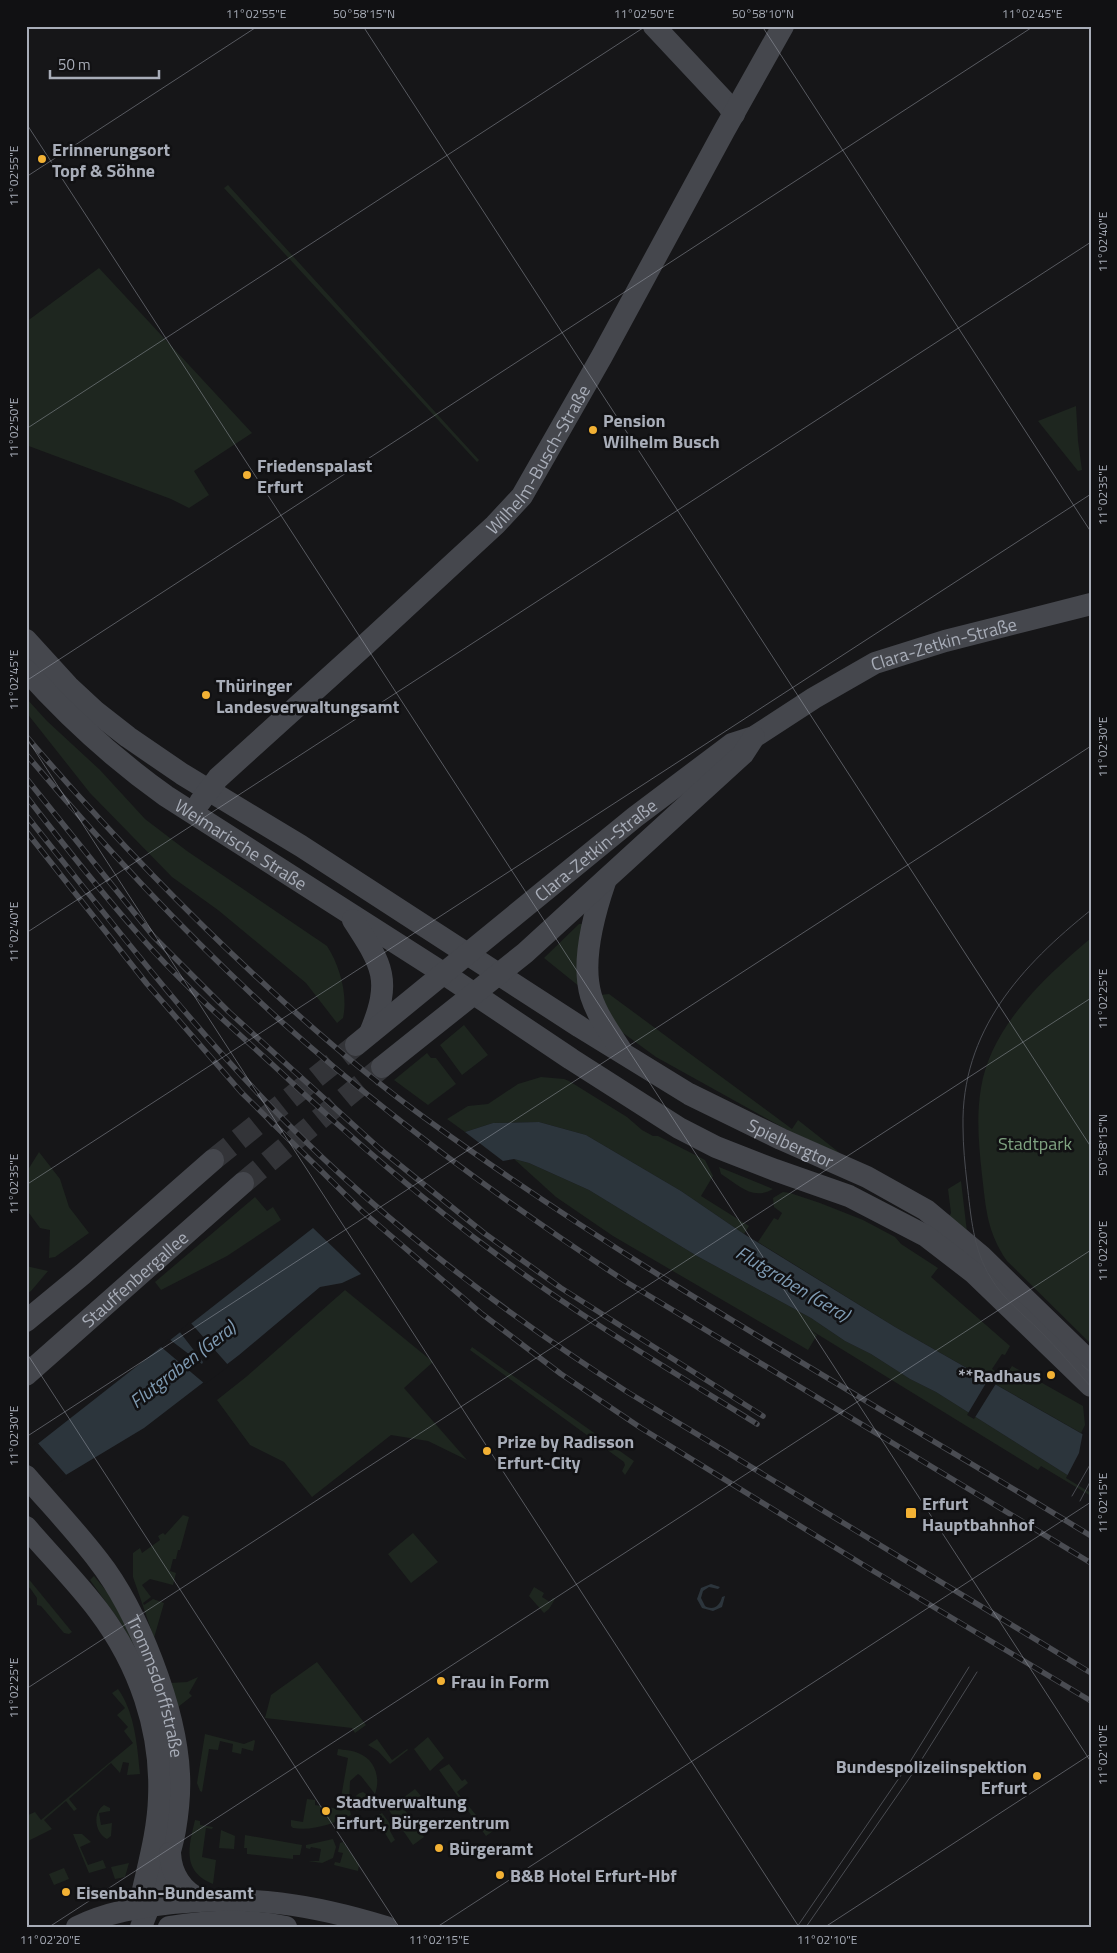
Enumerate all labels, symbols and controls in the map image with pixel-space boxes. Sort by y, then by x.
text: 11°02'55"E [226,4,287,23]
text: 50°58'15"N [333,4,395,23]
text: 11°02'50"E [614,4,675,23]
text: 50°58'10"N [732,4,794,23]
text: 11°02'45"E [1002,4,1063,23]
scale bar [50,48,159,80]
text: 50 m [58,53,91,76]
place label: Erinnerungsort Topf & Söhne [52,136,170,184]
text: 11°02'55"E [4,145,23,206]
marker: Erinnerungsort Topf & Söhne [36,153,48,165]
text: 11°02'40"E [1093,211,1112,272]
street label: Wilhelm-Busch-Straße [480,379,596,541]
text: 11°02'50"E [4,397,23,458]
place label: Pension Wilhelm Busch [603,407,720,455]
marker: Pension Wilhelm Busch [587,424,599,436]
place label: Friedenspalast Erfurt [257,452,373,500]
text: 11°02'35"E [1093,464,1112,525]
marker: Friedenspalast Erfurt [241,469,253,481]
street label: Clara-Zetkin-Straße [867,610,1019,677]
text: 11°02'45"E [4,649,23,710]
place label: Thüringer Landesverwaltungsamt [216,672,400,720]
marker: Thüringer Landesverwaltungsamt [200,689,212,701]
text: 11°02'30"E [1093,716,1112,777]
street label: Weimarische Straße [170,792,313,897]
street label: Clara-Zetkin-Straße [528,792,662,908]
text: 11°02'40"E [4,901,23,962]
text: 11°02'25"E [1093,968,1112,1029]
street label: Spielbergtor [743,1111,838,1174]
text: 50°58'15"N [1093,1114,1112,1176]
park label: Stadtpark [998,1130,1072,1157]
text: 11°02'35"E [4,1153,23,1214]
text: 11°02'20"E [1093,1220,1112,1281]
street label: Stauffenbergallee [75,1224,194,1334]
water label: Flutgraben (Gera) [731,1238,857,1329]
water label: Flutgraben (Gera) [123,1312,243,1415]
place label: **Radhaus [958,1362,1041,1389]
marker: **Radhaus [1045,1369,1057,1381]
text: 11°02'30"E [4,1405,23,1466]
place label: Prize by Radisson Erfurt-City [497,1428,634,1476]
marker: Prize by Radisson Erfurt-City [481,1445,493,1457]
text: 11°02'15"E [1093,1472,1112,1533]
place label: Erfurt Hauptbahnhof [922,1490,1035,1538]
marker: Erfurt Hauptbahnhof [904,1506,918,1520]
street label: Trommsdorffstraße [120,1610,191,1759]
text: 11°02'25"E [4,1657,23,1718]
place label: Frau in Form [451,1668,549,1695]
marker: Frau in Form [435,1675,447,1687]
text: 11°02'10"E [1093,1724,1112,1785]
place label: Bundespolizeiinspektion Erfurt [836,1753,1027,1801]
marker: Bundespolizeiinspektion Erfurt [1031,1770,1043,1782]
place label: Stadtverwaltung Erfurt, Bürgerzentrum [336,1788,510,1836]
marker: Stadtverwaltung Erfurt, Bürgerzentrum [320,1805,332,1817]
place label: Bürgeramt [449,1835,533,1862]
marker: Bürgeramt [433,1842,445,1854]
place label: B&B Hotel Erfurt-Hbf [510,1862,677,1889]
marker: B&B Hotel Erfurt-Hbf [494,1869,506,1881]
place label: Eisenbahn-Bundesamt [76,1879,254,1906]
marker: Eisenbahn-Bundesamt [60,1886,72,1898]
text: 11°02'20"E [20,1930,81,1949]
text: 11°02'15"E [409,1930,470,1949]
text: 11°02'10"E [797,1930,858,1949]

